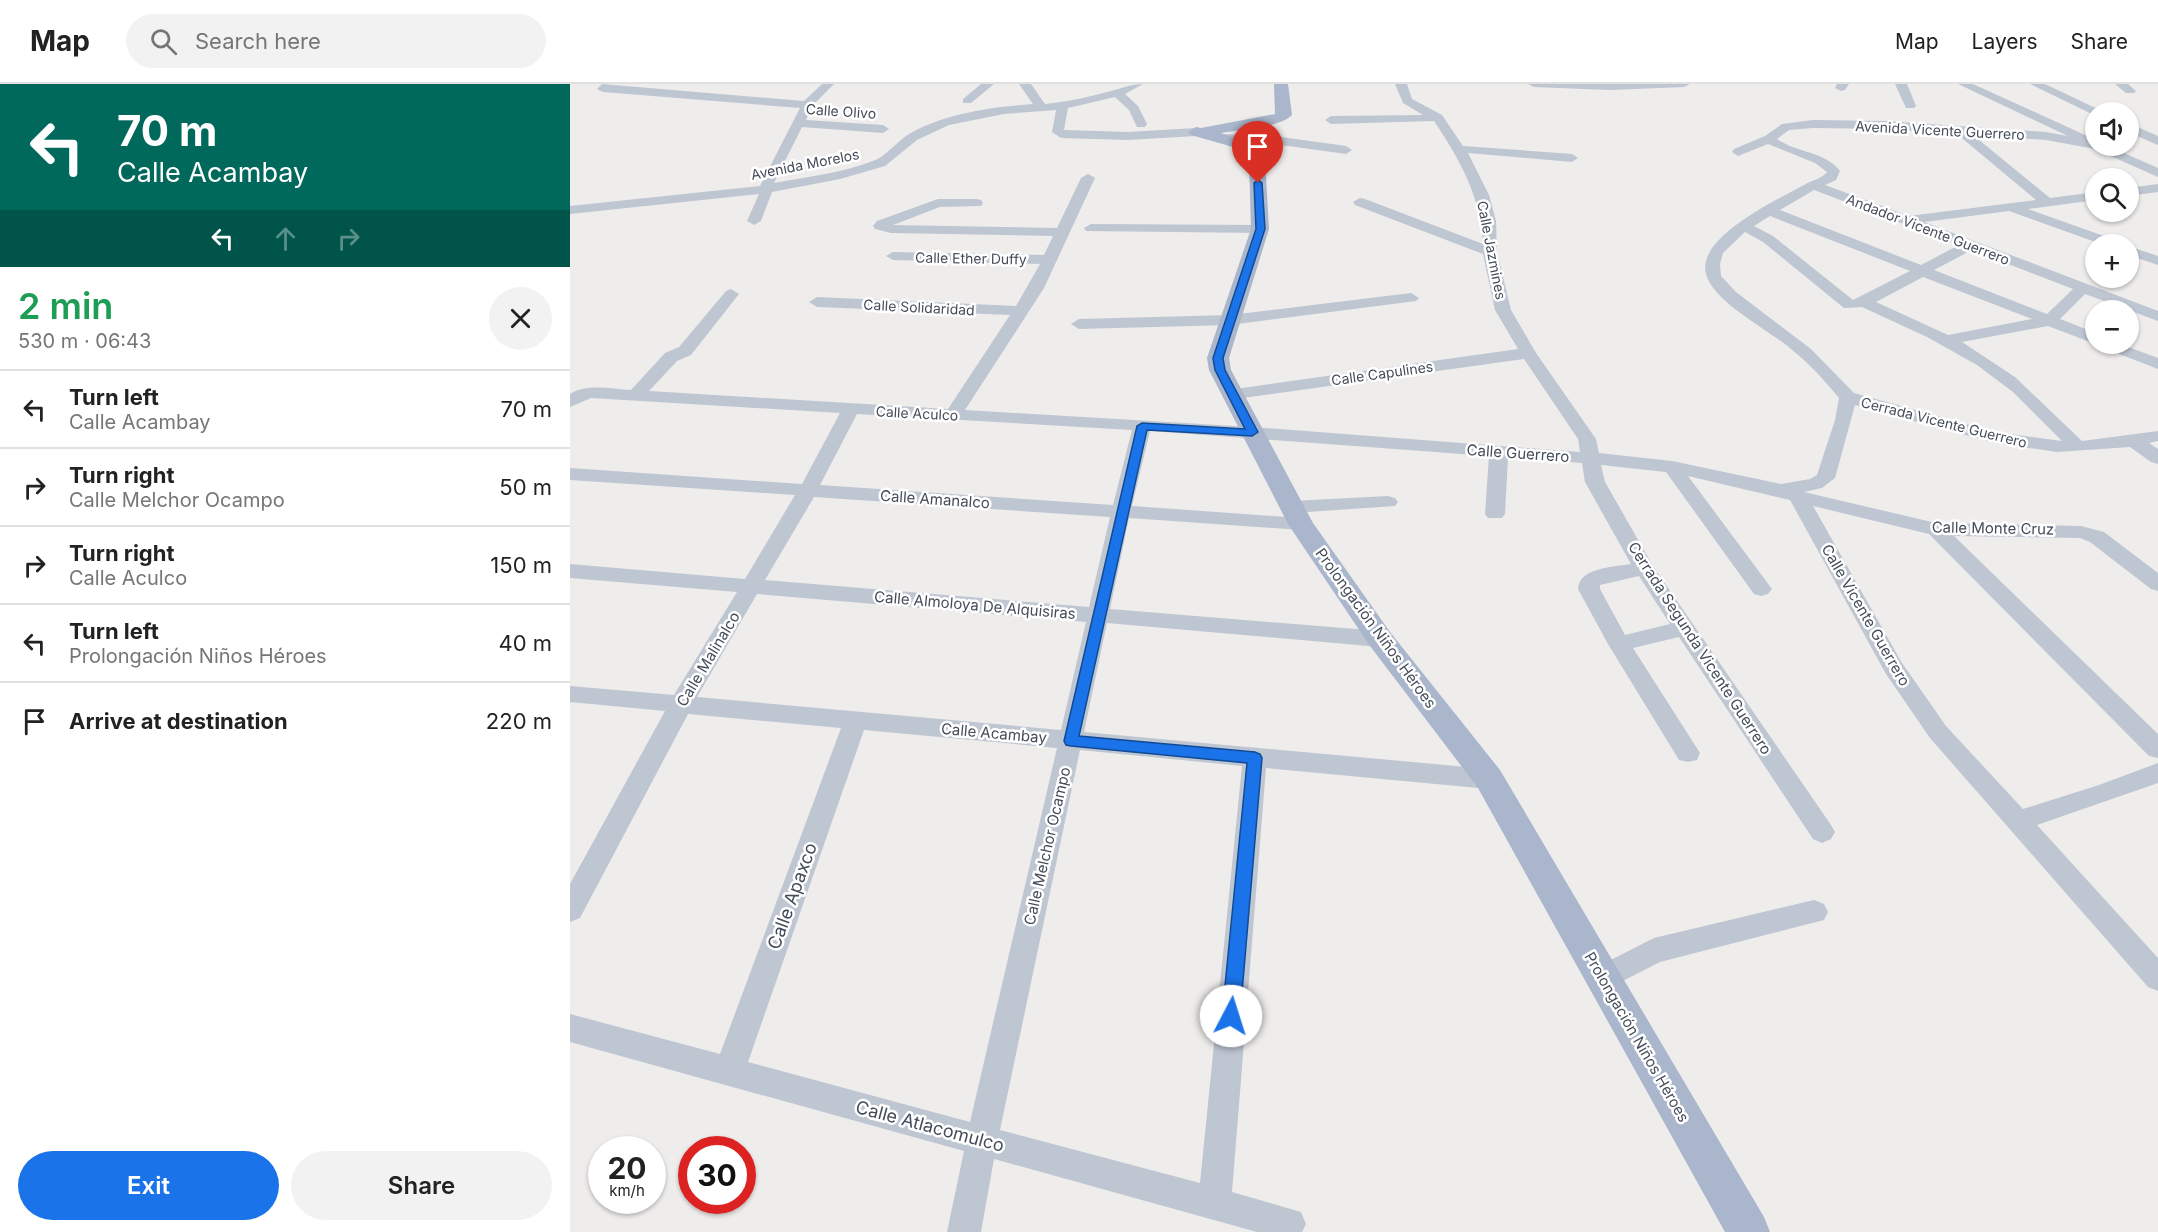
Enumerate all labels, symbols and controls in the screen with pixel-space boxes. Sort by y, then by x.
search box [126,14,546,68]
text: Map [30,24,90,58]
icon: search [147,25,180,58]
text: Search here [195,28,321,54]
text: Map [1895,29,1939,54]
text: Layers [1972,29,2038,54]
text: Share [2071,29,2128,54]
street label: Calle Olivo [805,100,877,122]
map controls [2085,102,2139,354]
button: sound [2085,102,2139,156]
text: 70 m [117,105,217,156]
icon: left [18,108,96,186]
street label: Avenida Vicente Guerrero [1855,117,2025,143]
pin [1232,121,1283,183]
icon: arrive [1241,130,1274,163]
street label: Avenida Morelos [749,145,861,183]
text: Calle Acambay [117,156,308,189]
button: search [2085,168,2139,222]
street label: Andador Vicente Guerrero [1844,190,2012,268]
street label: Calle Jazmines [1474,199,1510,301]
icon: left [206,222,239,255]
icon: ahead [269,222,302,255]
icon: right [332,222,365,255]
button: + [2085,234,2139,288]
street label: Calle Ether Duffy [915,249,1027,267]
text: 2 min [18,284,113,328]
button: close [489,287,552,350]
street label: Calle Solidaridad [863,296,975,318]
button: − [2085,300,2139,354]
text: 530 m · 06:43 [18,329,151,353]
street label: Calle Capulines [1330,357,1434,389]
text: Turn left [69,384,159,410]
icon: left [18,393,51,426]
street label: Cerrada Vicente Guerrero [1859,393,2029,451]
text: 70 m [501,396,552,422]
street label: Calle Aculco [875,402,959,424]
text: Calle Acambay [69,410,211,434]
street label: Calle Guerrero [1466,440,1570,466]
text: Turn right [69,462,175,488]
icon: right [18,471,51,504]
text: 50 m [499,474,552,500]
street label: Calle Amanalco [879,486,991,512]
text: Calle Melchor Ocampo [69,488,285,512]
street label: Calle Monte Cruz [1932,517,2054,539]
street label: Cerrada Segunda Vicente Guerrero [1624,538,1776,758]
text: Turn right [69,540,175,566]
street label: Calle Vicente Guerrero [1818,541,1914,689]
street label: Prolongación Niños Héroes [1312,544,1441,712]
icon: right [18,549,51,582]
text: 150 m [490,552,552,578]
text: Calle Aculco [69,566,187,590]
street label: Calle Almoloya De Alquisiras [874,587,1077,623]
street label: Calle Malinalco [672,608,744,710]
text: Turn left [69,618,159,644]
icon: left [18,627,51,660]
text: 40 m [498,630,552,656]
text: Prolongación Niños Héroes [69,644,327,668]
icon: arrive [18,705,51,738]
text: Arrive at destination [69,708,288,734]
text: 220 m [486,708,552,734]
street label: Calle Acambay [940,719,1048,747]
street label: Calle Melchor Ocampo [1020,765,1074,927]
street label: Calle Apaxco [763,840,821,952]
street label: Prolongación Niños Héroes [1580,949,1694,1125]
position arrow [1199,984,1263,1048]
street label: Calle Atlacomulco [853,1096,1007,1156]
speed limit sign: 30 [678,1136,756,1214]
text: 20 [607,1150,647,1186]
button: Exit [18,1151,279,1220]
button: Share [291,1151,552,1220]
text: km/h [609,1181,645,1200]

